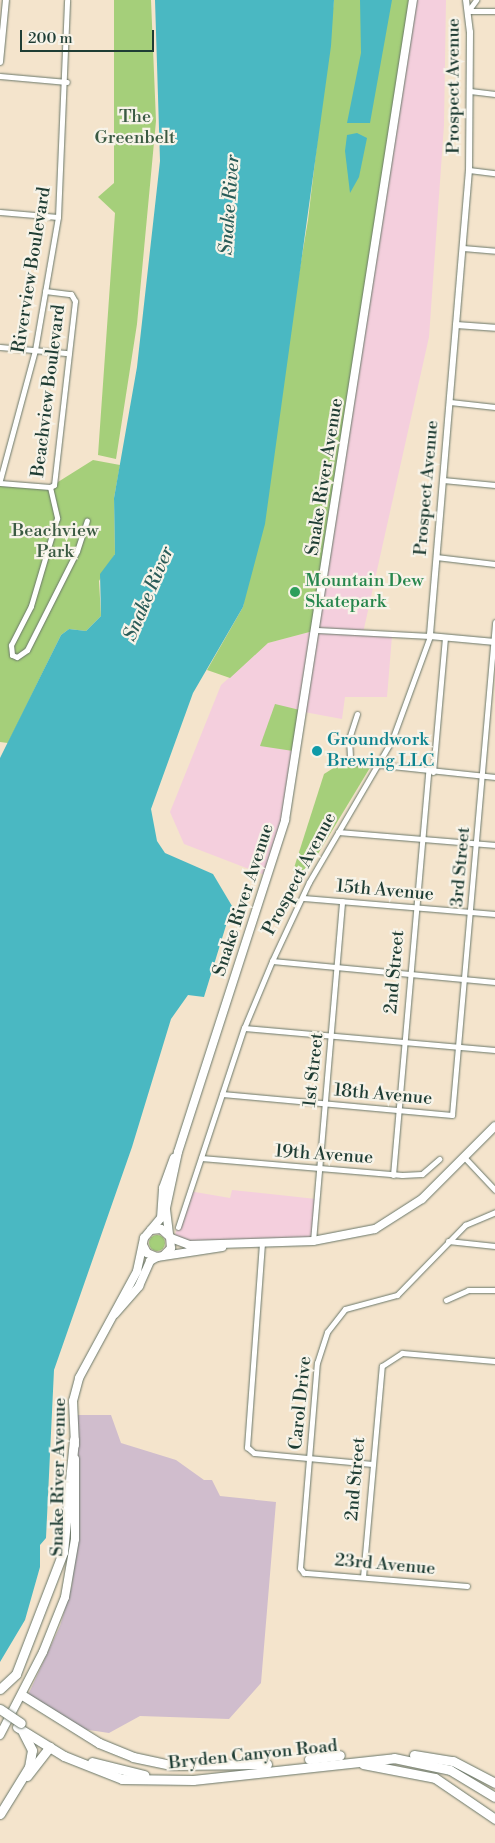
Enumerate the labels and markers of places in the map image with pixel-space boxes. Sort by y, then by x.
place label: Mountain Dew Skatepark [305,571,424,614]
marker: Mountain Dew Skatepark [289,586,301,598]
place label: Groundwork Brewing LLC [327,730,434,772]
marker: Groundwork Brewing LLC [311,745,323,757]

